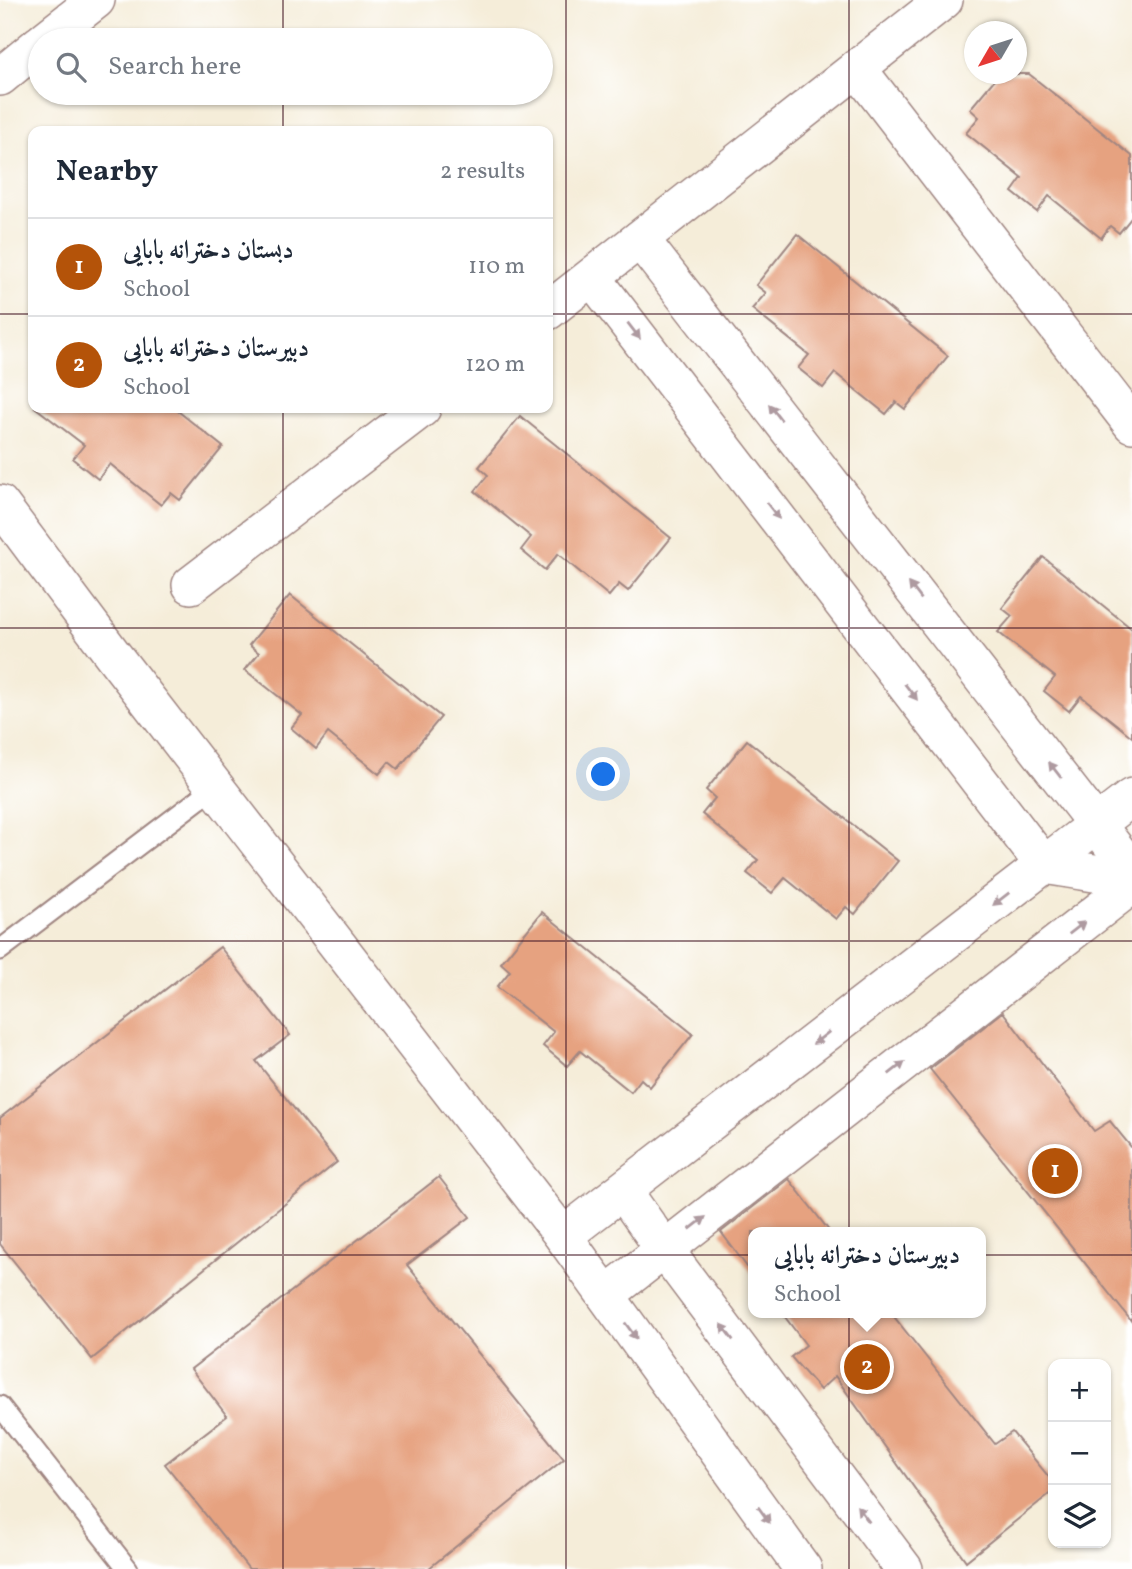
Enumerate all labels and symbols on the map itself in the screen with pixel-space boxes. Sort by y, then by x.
north arrow [964,21,1027,84]
one-way arrow [627,322,641,340]
one-way arrow [767,403,782,421]
one-way arrow [765,502,780,520]
one-way arrow [908,582,922,600]
one-way arrow [904,682,919,700]
your location [586,757,620,791]
one-way arrow [1047,762,1062,780]
one-way arrow [992,891,1010,906]
one-way arrow [1067,921,1085,936]
one-way arrow [812,1031,830,1046]
one-way arrow [888,1062,906,1076]
pin: 1 [1032,1145,1078,1197]
one-way arrow [689,1216,707,1230]
one-way arrow [624,1322,638,1340]
one-way arrow [719,1324,734,1342]
pin: 2 [844,1341,890,1393]
one-way arrow [856,1505,870,1524]
one-way arrow [757,1506,771,1524]

